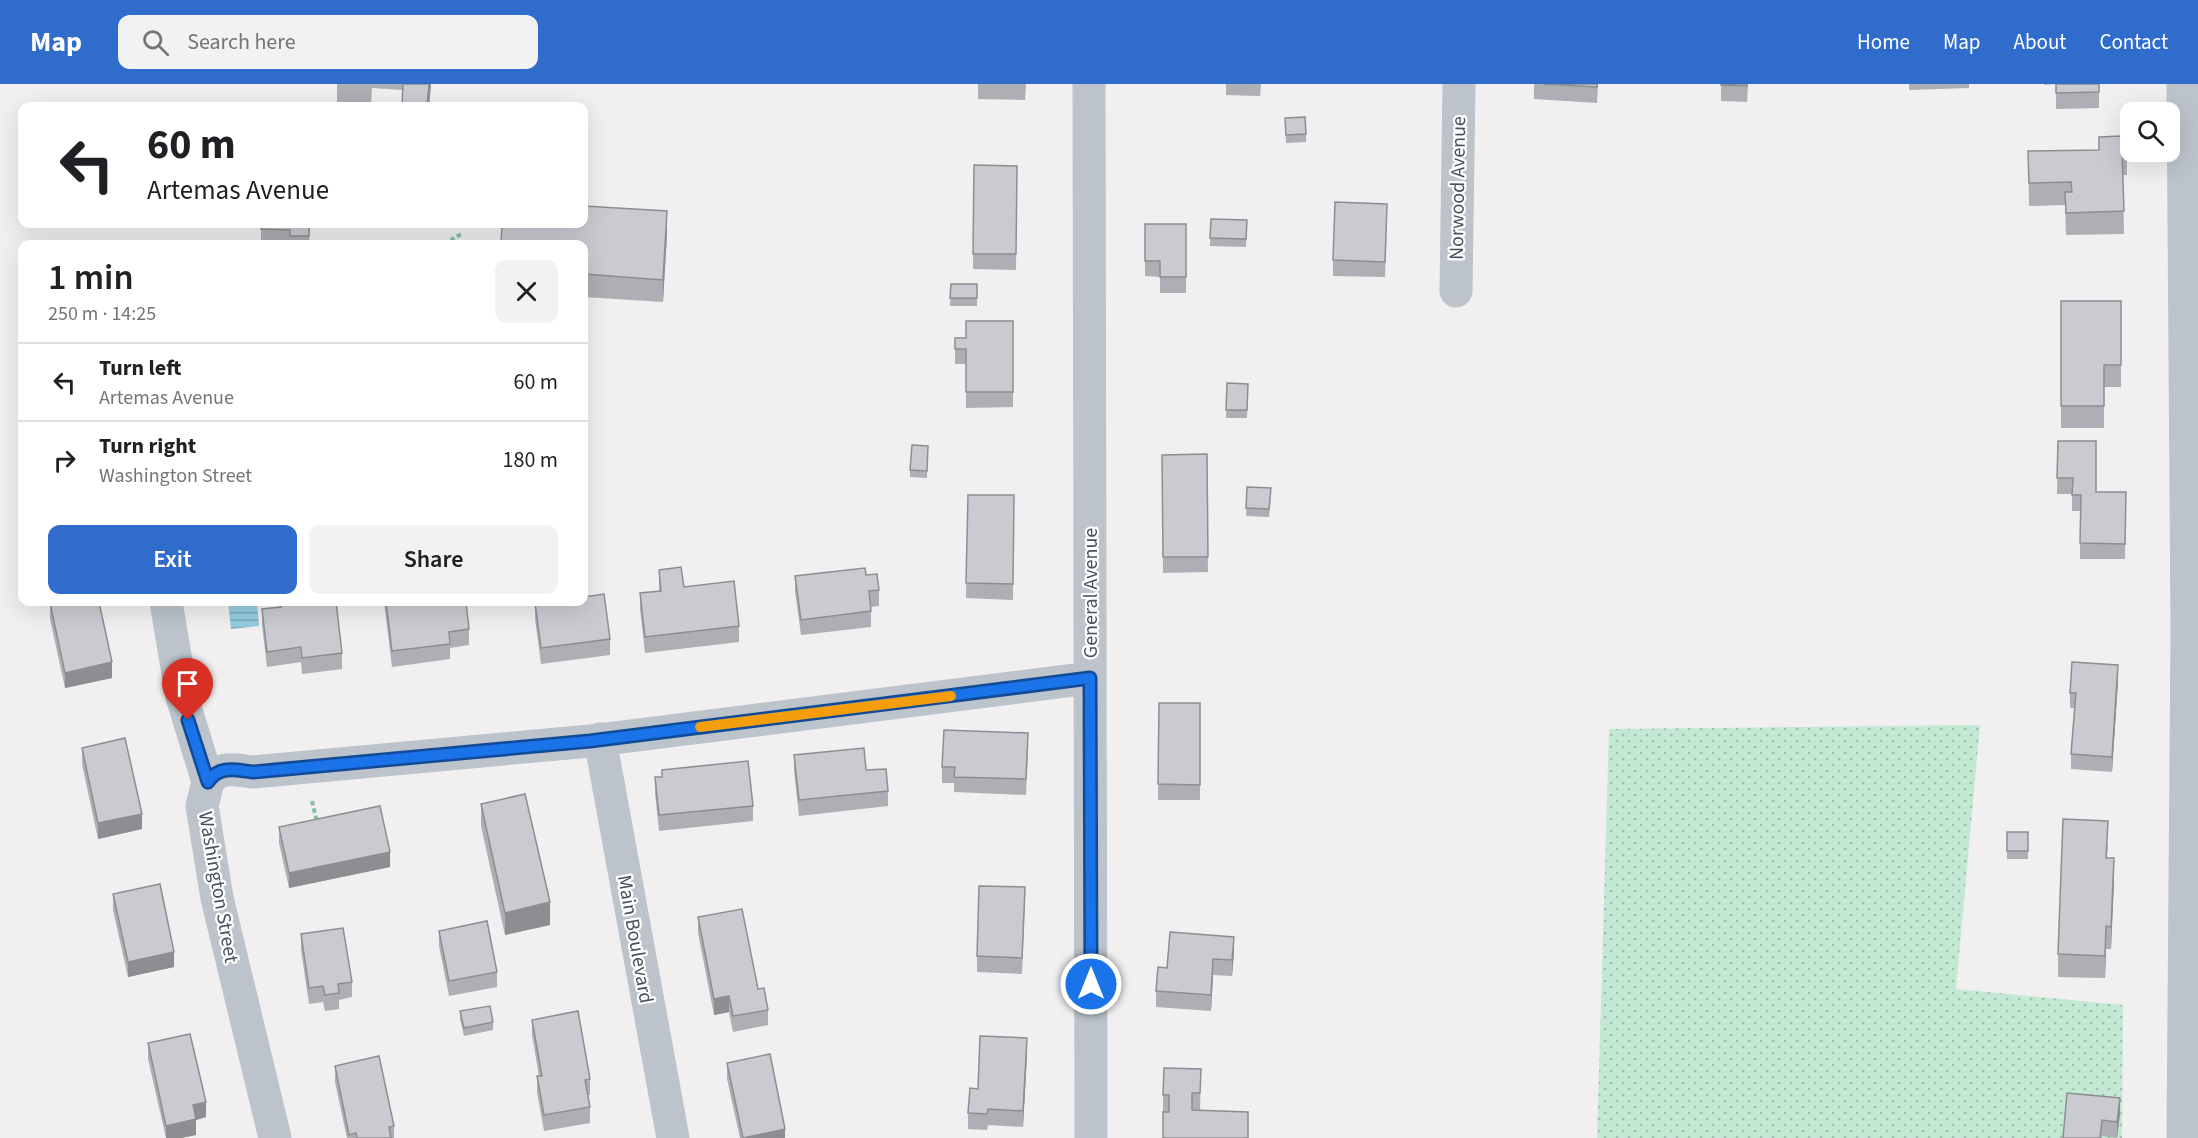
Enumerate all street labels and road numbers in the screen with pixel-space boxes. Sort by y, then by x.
street label: Norwood Avenue [1443,116,1473,260]
street label: General Avenue [1077,528,1105,658]
street label: Washington Street [191,809,245,965]
street label: Main Boulevard [610,873,660,1006]

